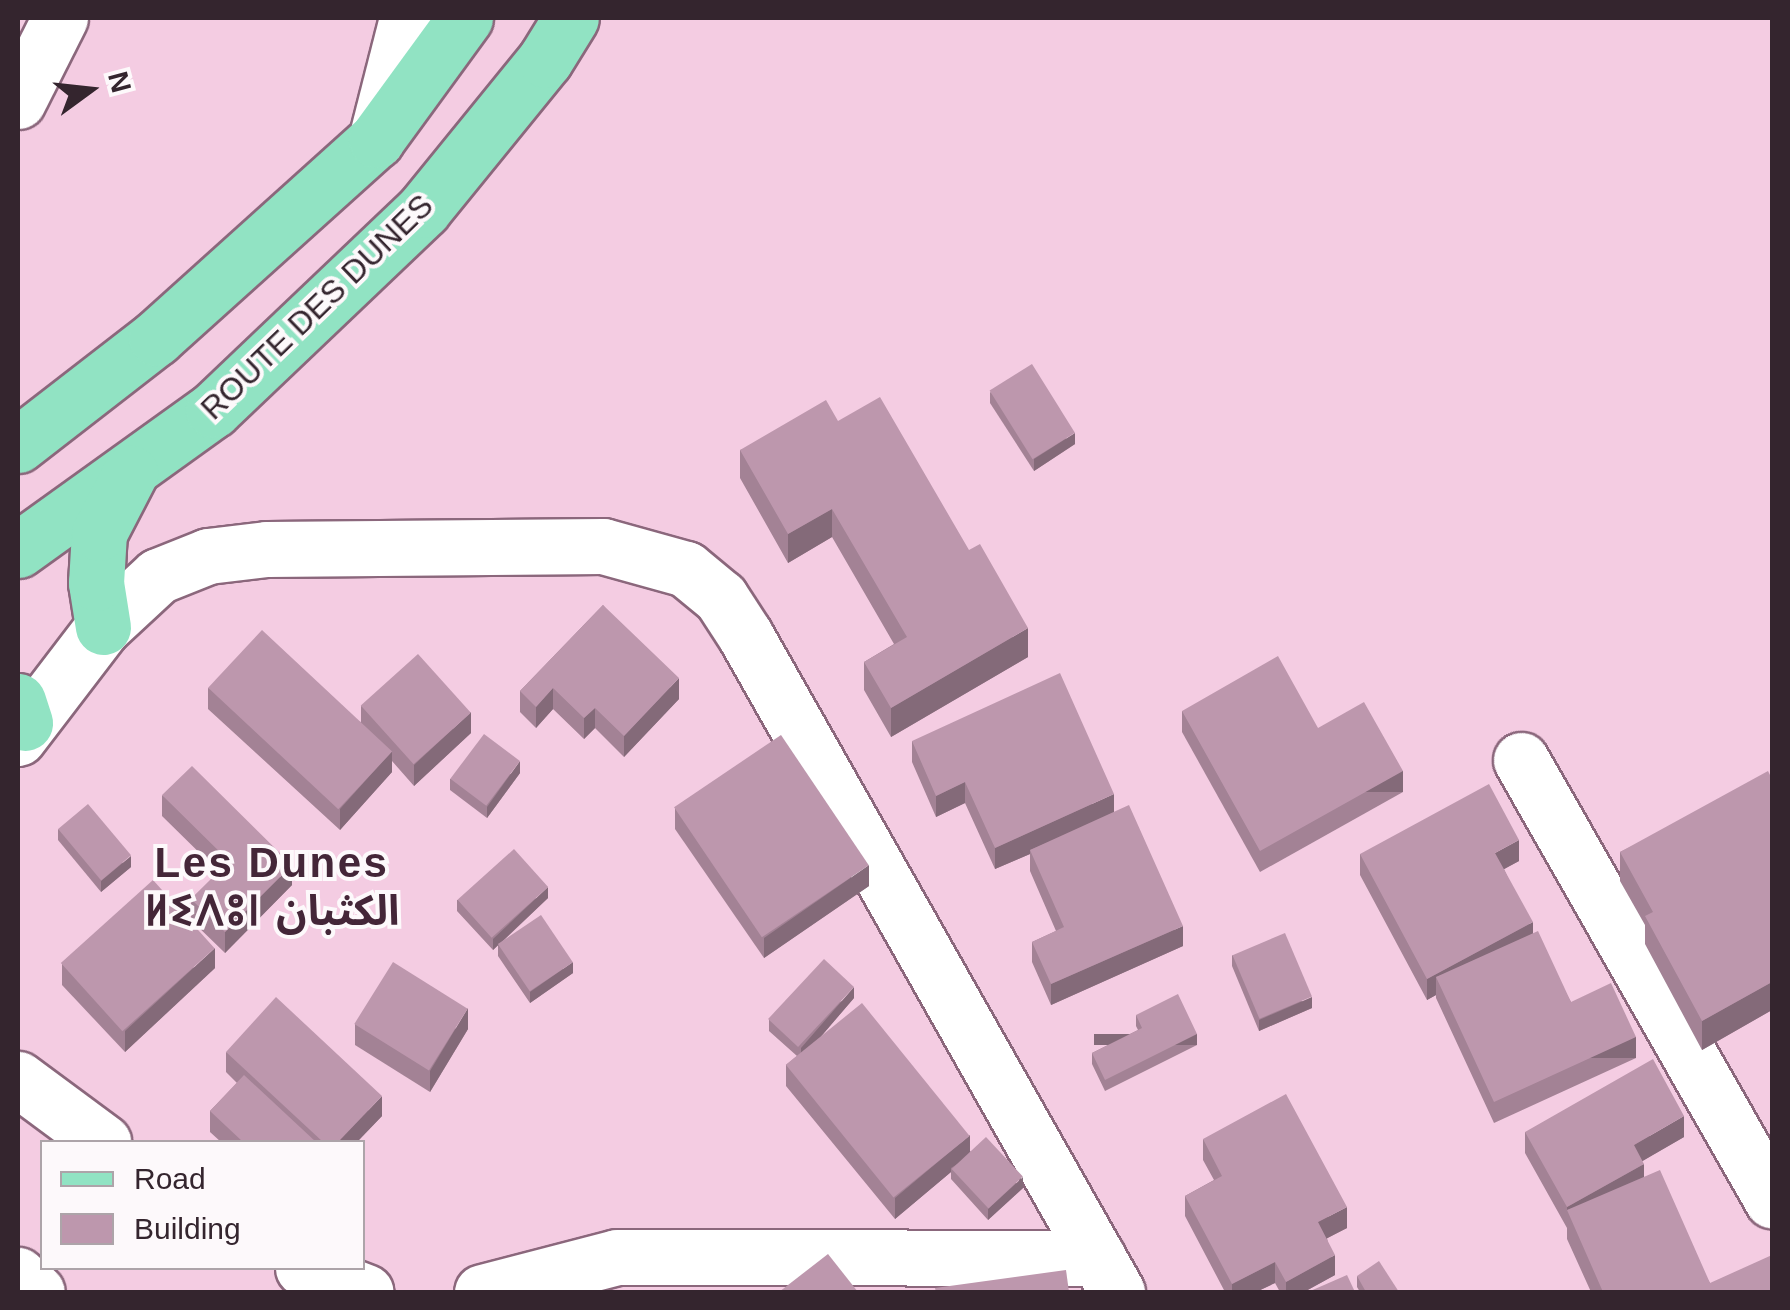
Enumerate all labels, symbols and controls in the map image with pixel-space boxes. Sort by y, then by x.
north arrow [40,40,140,140]
text: N [102,68,137,96]
street label: ROUTE DES DUNES [193,186,441,428]
district label: Les Dunes ⵍⵉⴷⵓⵏ الكثبان [152,838,392,936]
legend [40,1140,365,1270]
text: Road [134,1162,206,1195]
text: Building [134,1212,241,1245]

